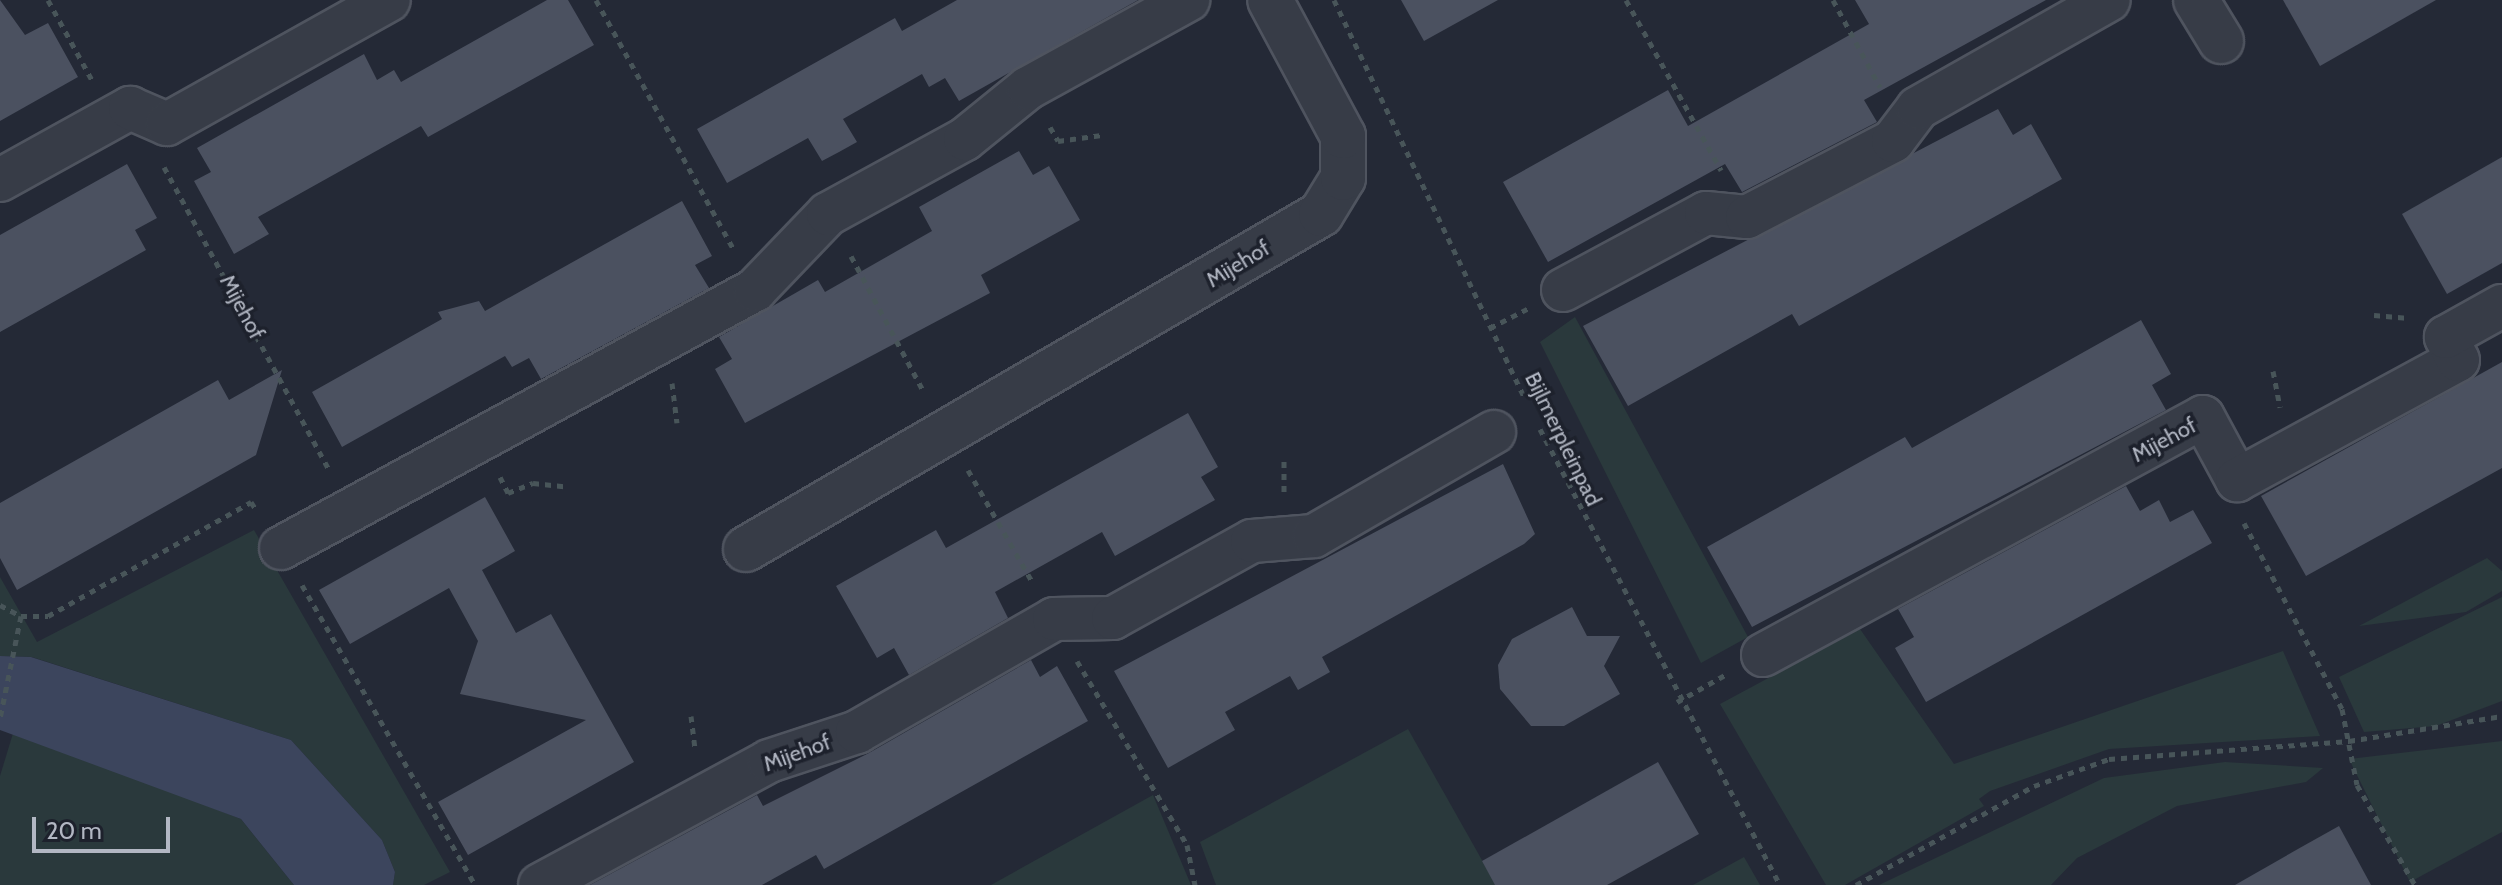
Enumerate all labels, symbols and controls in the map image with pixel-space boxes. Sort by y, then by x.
street label: Mijehof [1201,235,1275,293]
street label: Mijehof [214,270,270,344]
street label: Bijlmerpleinpad [1519,368,1607,510]
street label: Mijehof [2127,412,2201,468]
street label: Mijehof [760,729,834,777]
scale bar [36,801,174,851]
text: 20 m [46,816,102,845]

